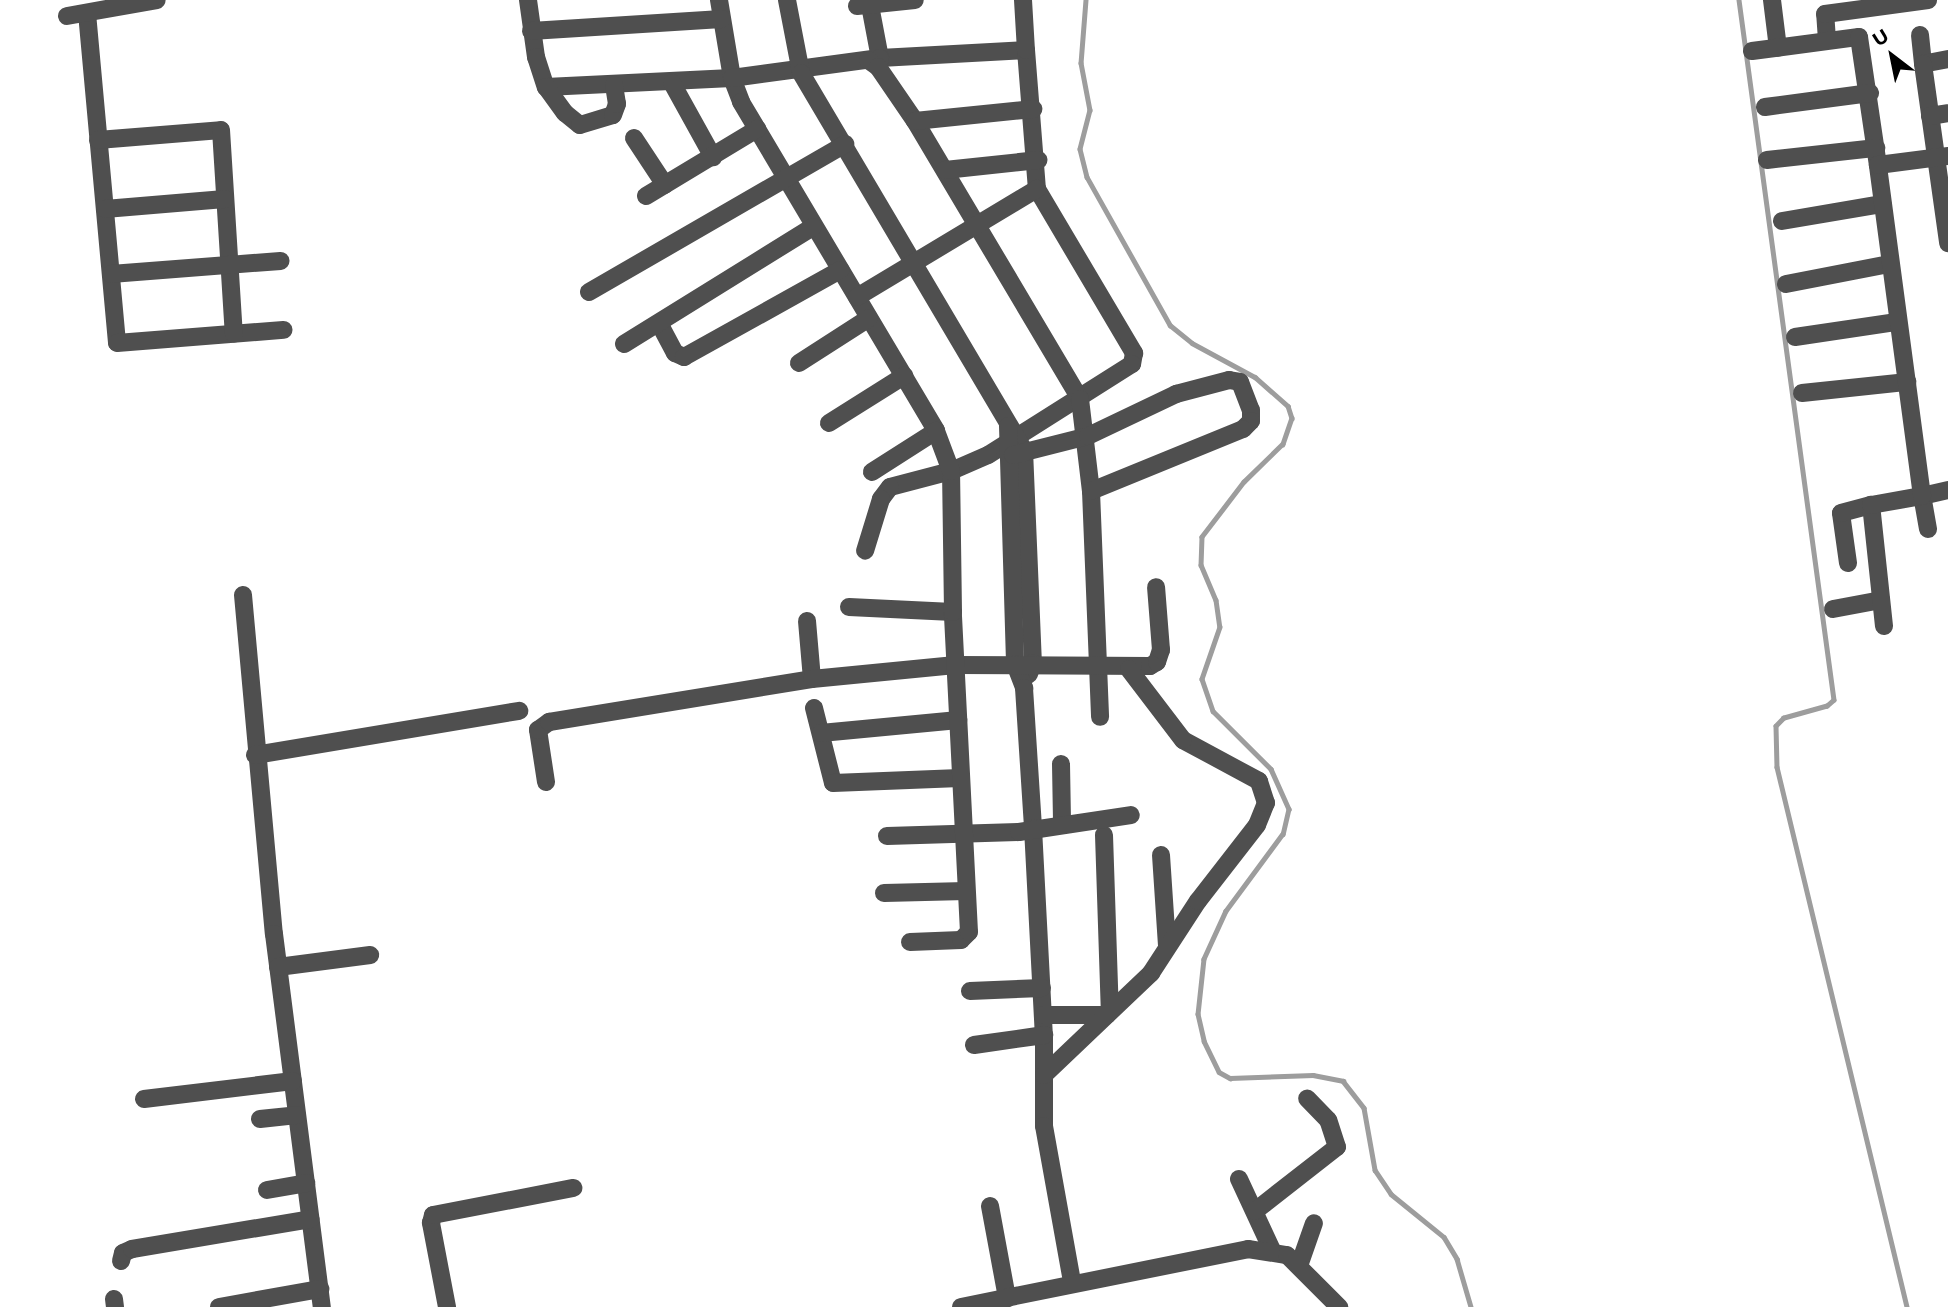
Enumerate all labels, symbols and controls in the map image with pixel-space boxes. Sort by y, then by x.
north arrow [1857,21,1927,91]
text: U [1868,24,1893,51]

